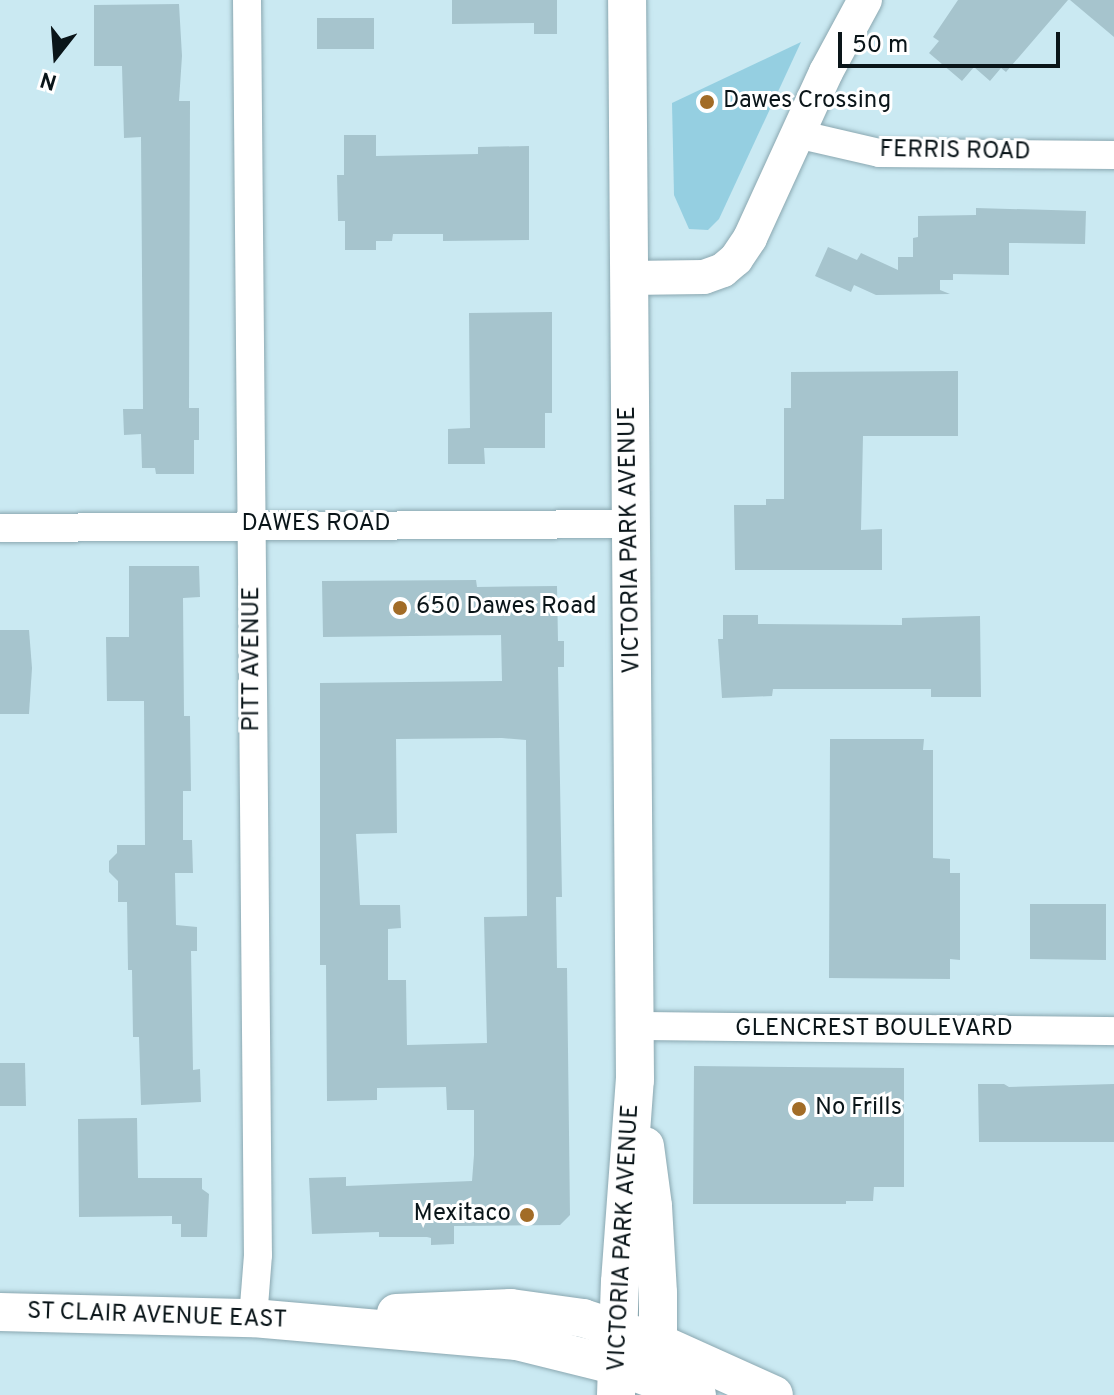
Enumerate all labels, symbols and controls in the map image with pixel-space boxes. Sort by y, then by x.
north arrow [16,16,96,96]
scale bar [842,16,1064,66]
text: 50 m [852,31,908,61]
text: N [37,64,60,95]
place label: Dawes Crossing [723,88,891,116]
marker: Dawes Crossing [698,93,716,111]
street label: FERRIS ROAD [879,136,1031,168]
street label: VICTORIA PARK AVENUE [614,405,648,675]
street label: DAWES ROAD [241,511,391,539]
street label: PITT AVENUE [239,585,267,733]
place label: 650 Dawes Road [416,594,597,622]
marker: 650 Dawes Road [391,599,409,617]
street label: GLENCREST BOULEVARD [735,1016,1013,1044]
place label: No Frills [815,1095,902,1123]
marker: No Frills [790,1100,808,1118]
street label: VICTORIA PARK AVENUE [604,1103,646,1373]
place label: Mexitaco [414,1201,511,1229]
marker: Mexitaco [518,1206,536,1224]
street label: ST CLAIR AVENUE EAST [26,1298,288,1336]

